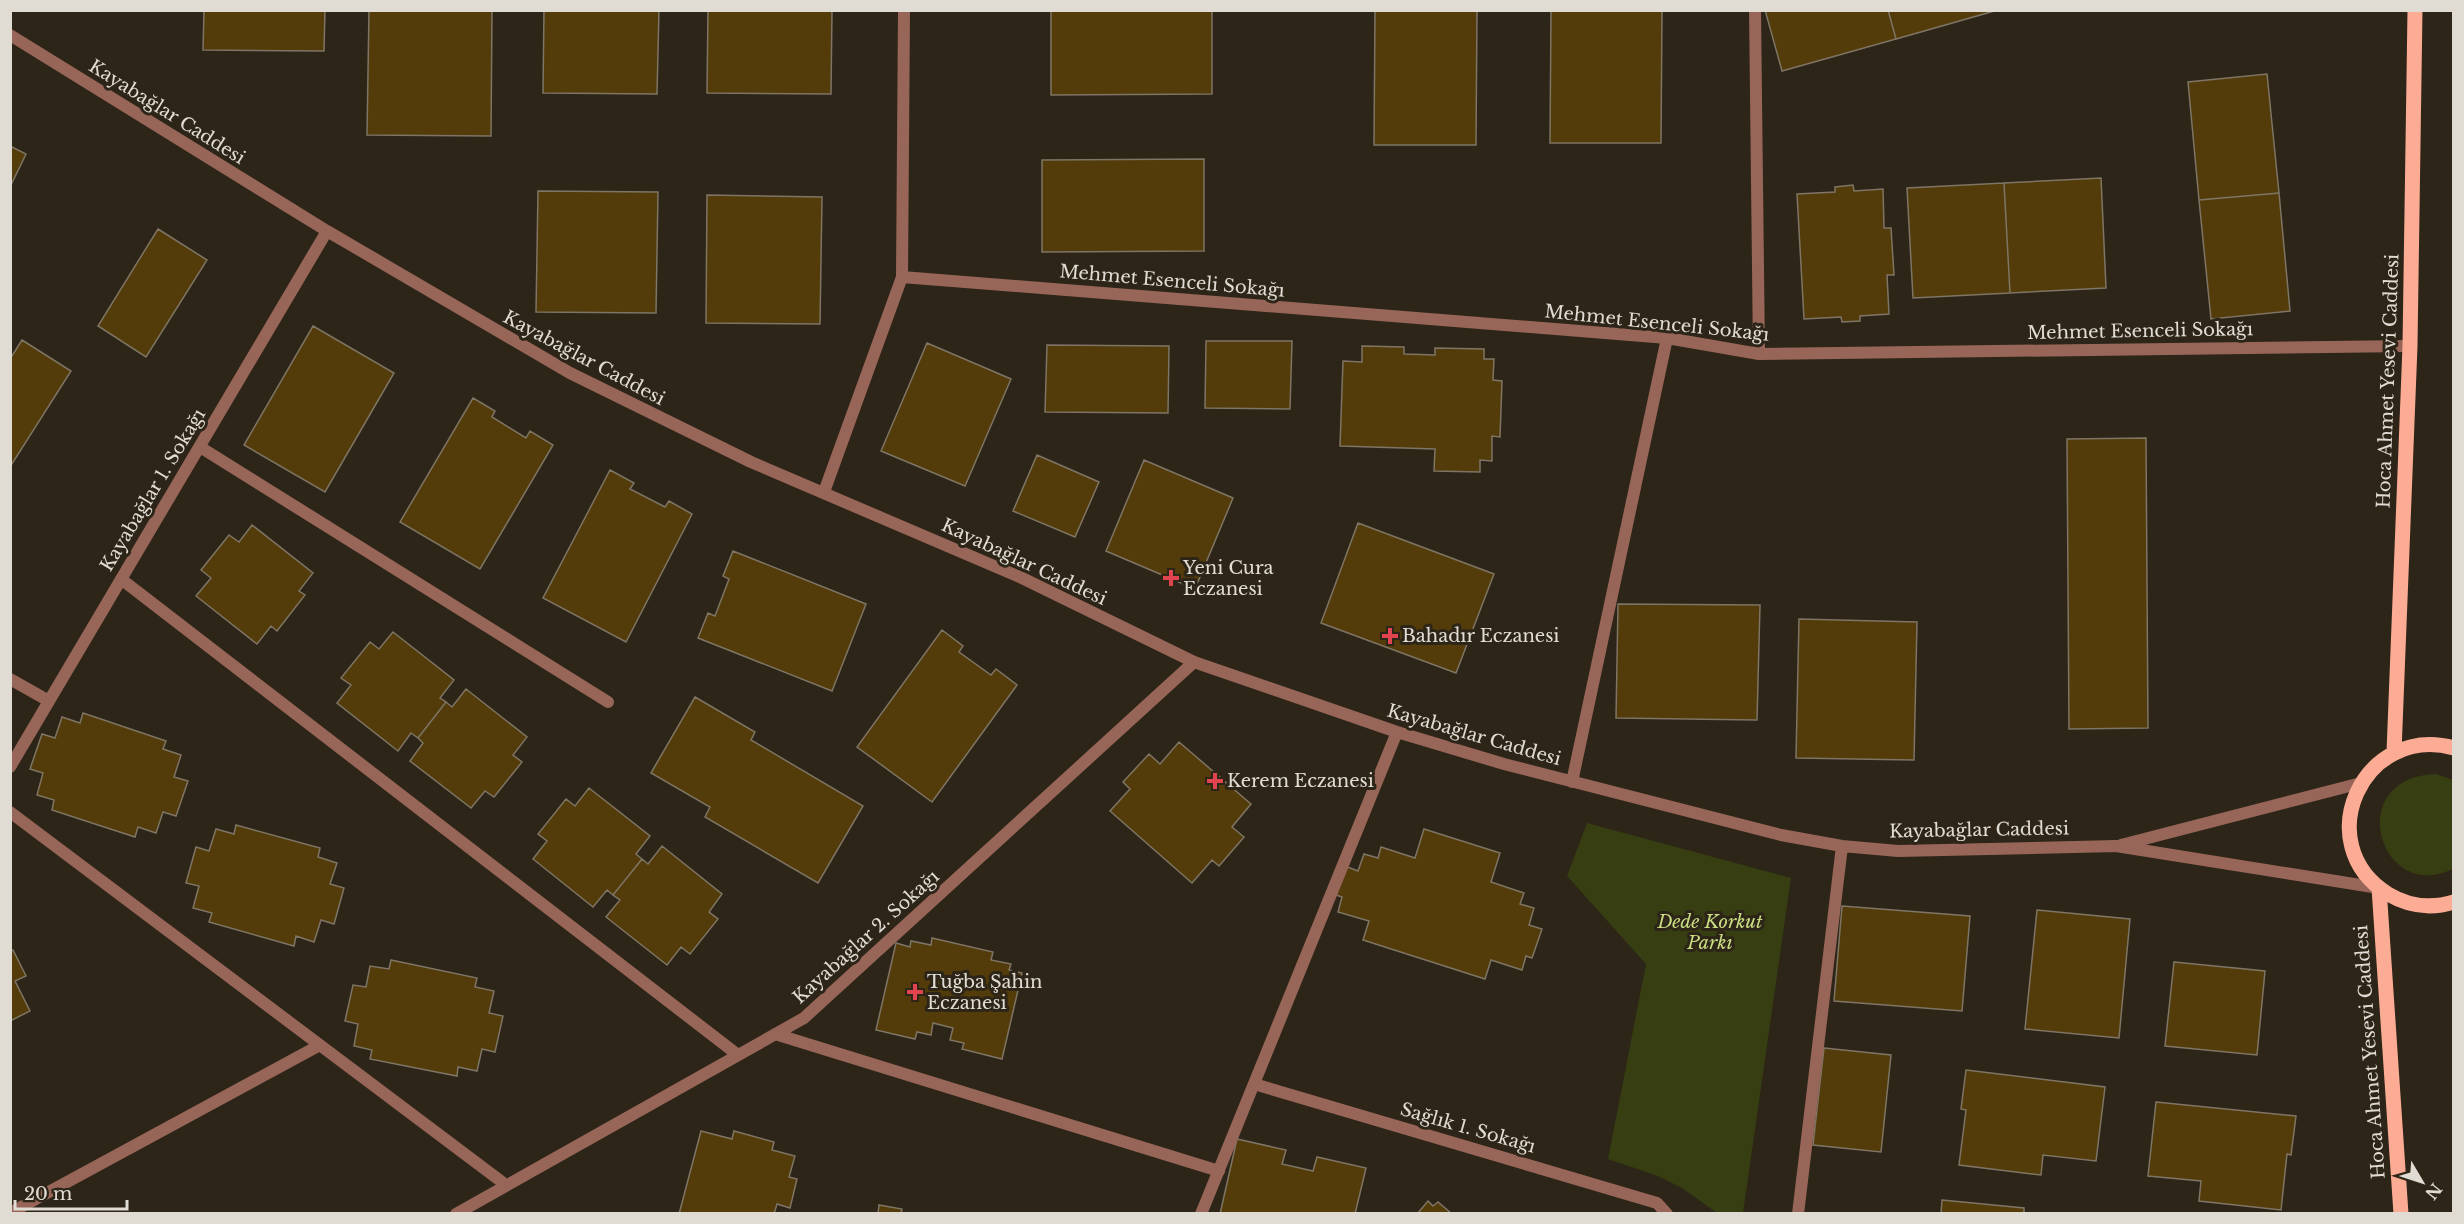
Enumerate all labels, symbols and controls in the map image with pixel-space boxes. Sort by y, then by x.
street label: Kayabağlar Caddesi [85,55,249,169]
street label: Hoca Ahmet Yesevi Caddesi [2373,253,2403,509]
street label: Mehmet Esenceli Sokağı [1059,260,1285,302]
street label: Mehmet Esenceli Sokağı [1544,300,1770,346]
street label: Kayabağlar Caddesi [499,306,669,410]
street label: Mehmet Esenceli Sokağı [2027,318,2253,344]
street label: Kayabağlar 1. Sokağı [96,405,210,575]
street label: Kayabağlar Caddesi [938,514,1110,610]
place label: Yeni Cura Eczanesi [1182,557,1274,600]
marker: Yeni Cura Eczanesi [1164,571,1178,585]
place label: Bahadır Eczanesi [1402,625,1559,647]
marker: Bahadır Eczanesi [1383,629,1397,643]
street label: Kayabağlar Caddesi [1385,700,1563,770]
place label: Kerem Eczanesi [1227,770,1374,792]
marker: Kerem Eczanesi [1208,774,1222,788]
street label: Kayabağlar Caddesi [1889,817,2069,843]
street label: Kayabağlar 2. Sokağı [788,866,944,1008]
park label: Dede Korkut Parkı [1656,911,1763,954]
street label: Hoca Ahmet Yesevi Caddesi [2350,924,2390,1180]
place label: Tuğba Şahin Eczanesi [927,971,1042,1014]
marker: Tuğba Şahin Eczanesi [908,985,922,999]
street label: Sağlık 1. Sokağı [1398,1098,1538,1158]
north arrow [2392,1152,2452,1212]
scale bar [15,1173,128,1211]
text: N [2421,1179,2446,1204]
text: 20 m [24,1183,72,1205]

